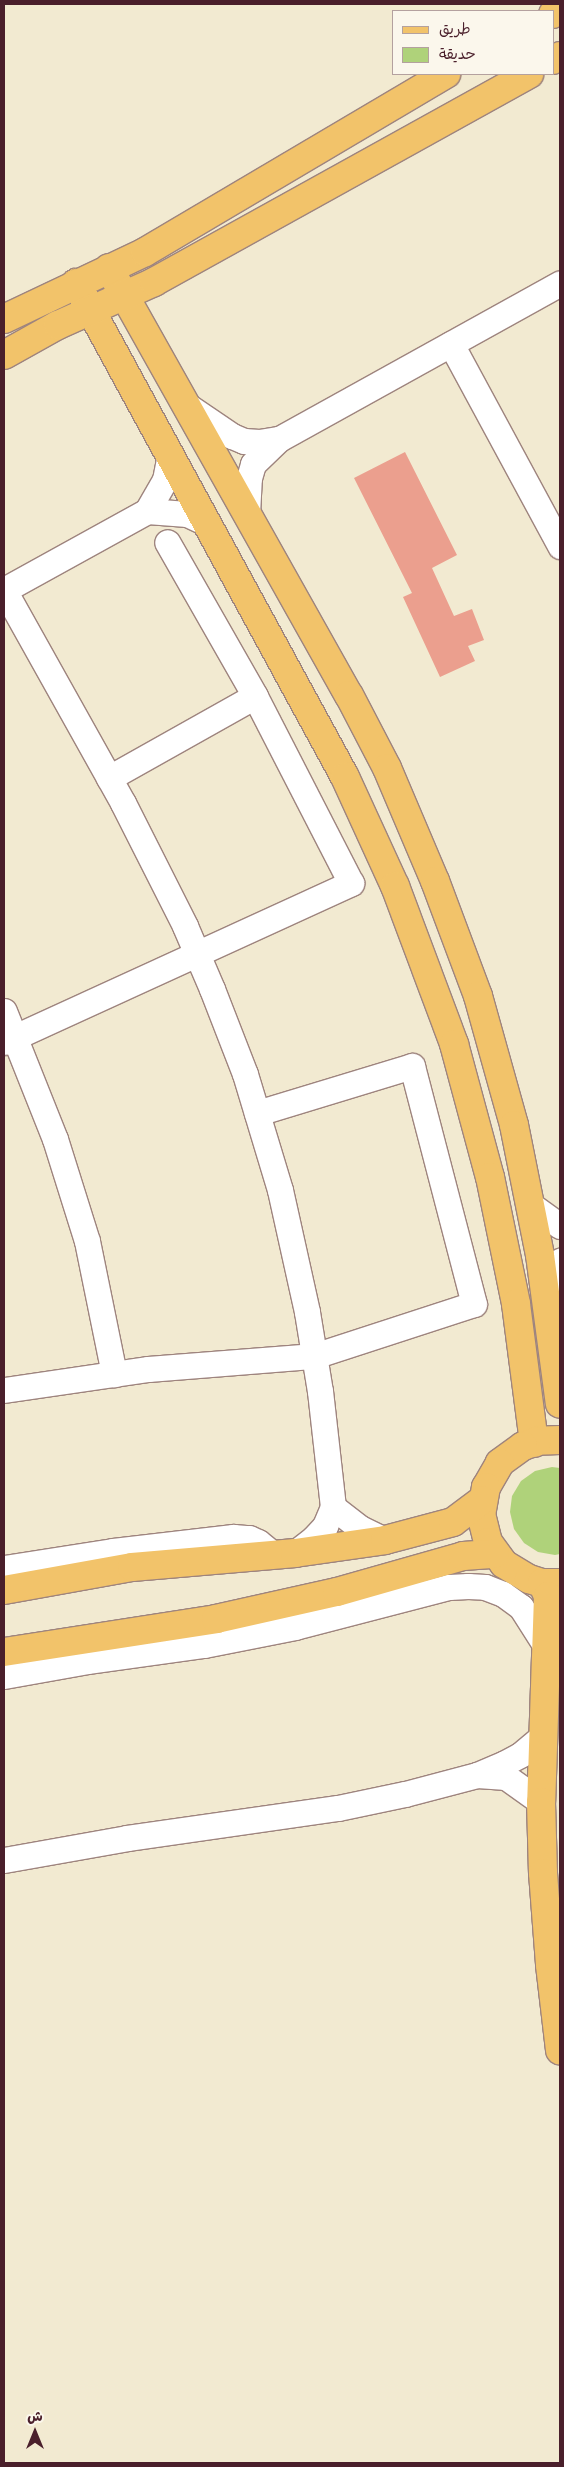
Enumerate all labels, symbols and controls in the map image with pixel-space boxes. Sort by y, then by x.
legend [392,10,554,75]
text: طريق [439,20,471,38]
text: حديقة [439,45,476,63]
north arrow [10,2407,60,2457]
text: ش [27,2408,43,2425]

